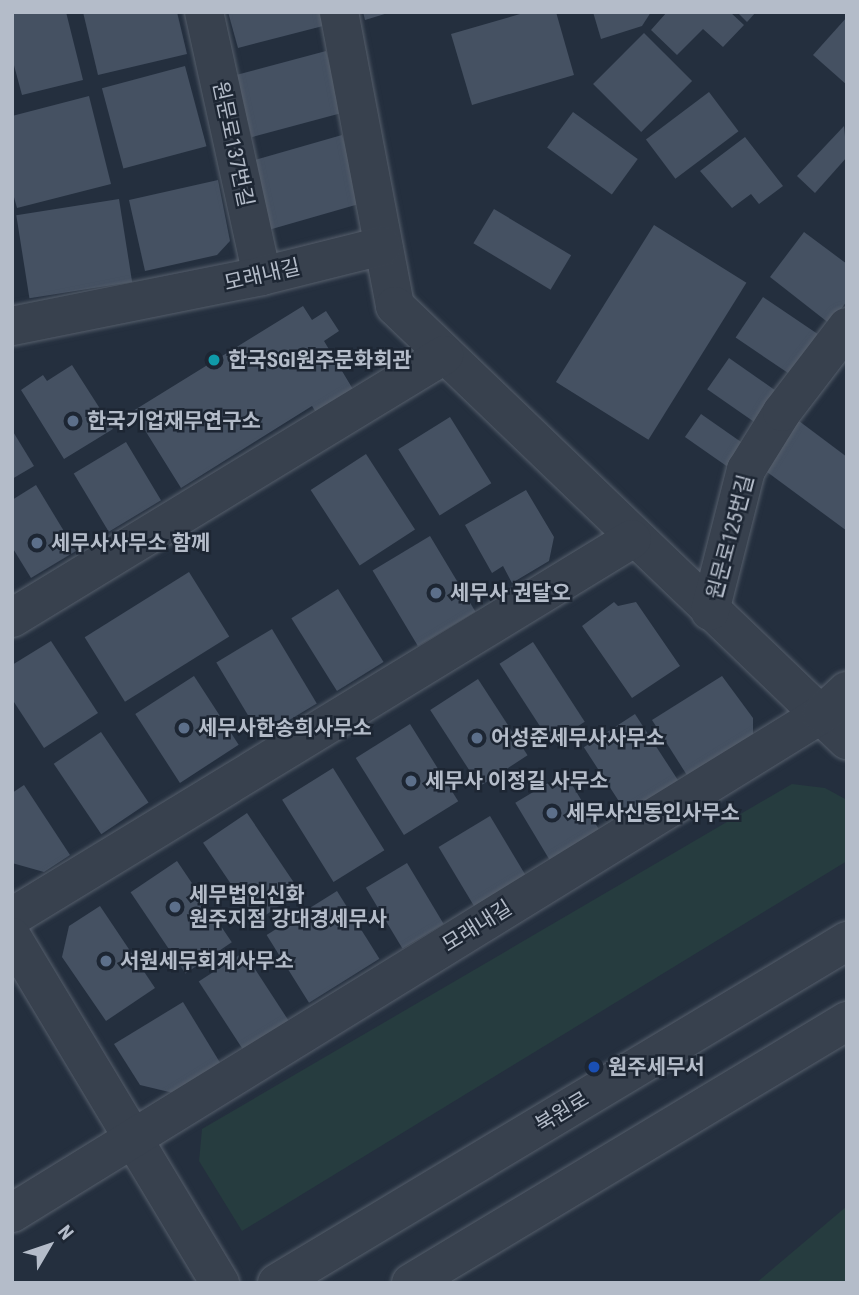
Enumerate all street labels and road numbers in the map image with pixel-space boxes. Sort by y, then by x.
street label: 원문로137번길 [207,79,259,209]
street label: 모래내길 [222,254,302,296]
street label: 원문로125번길 [701,472,759,602]
street label: 모래내길 [438,895,516,957]
street label: 북원로 [531,1086,593,1138]

